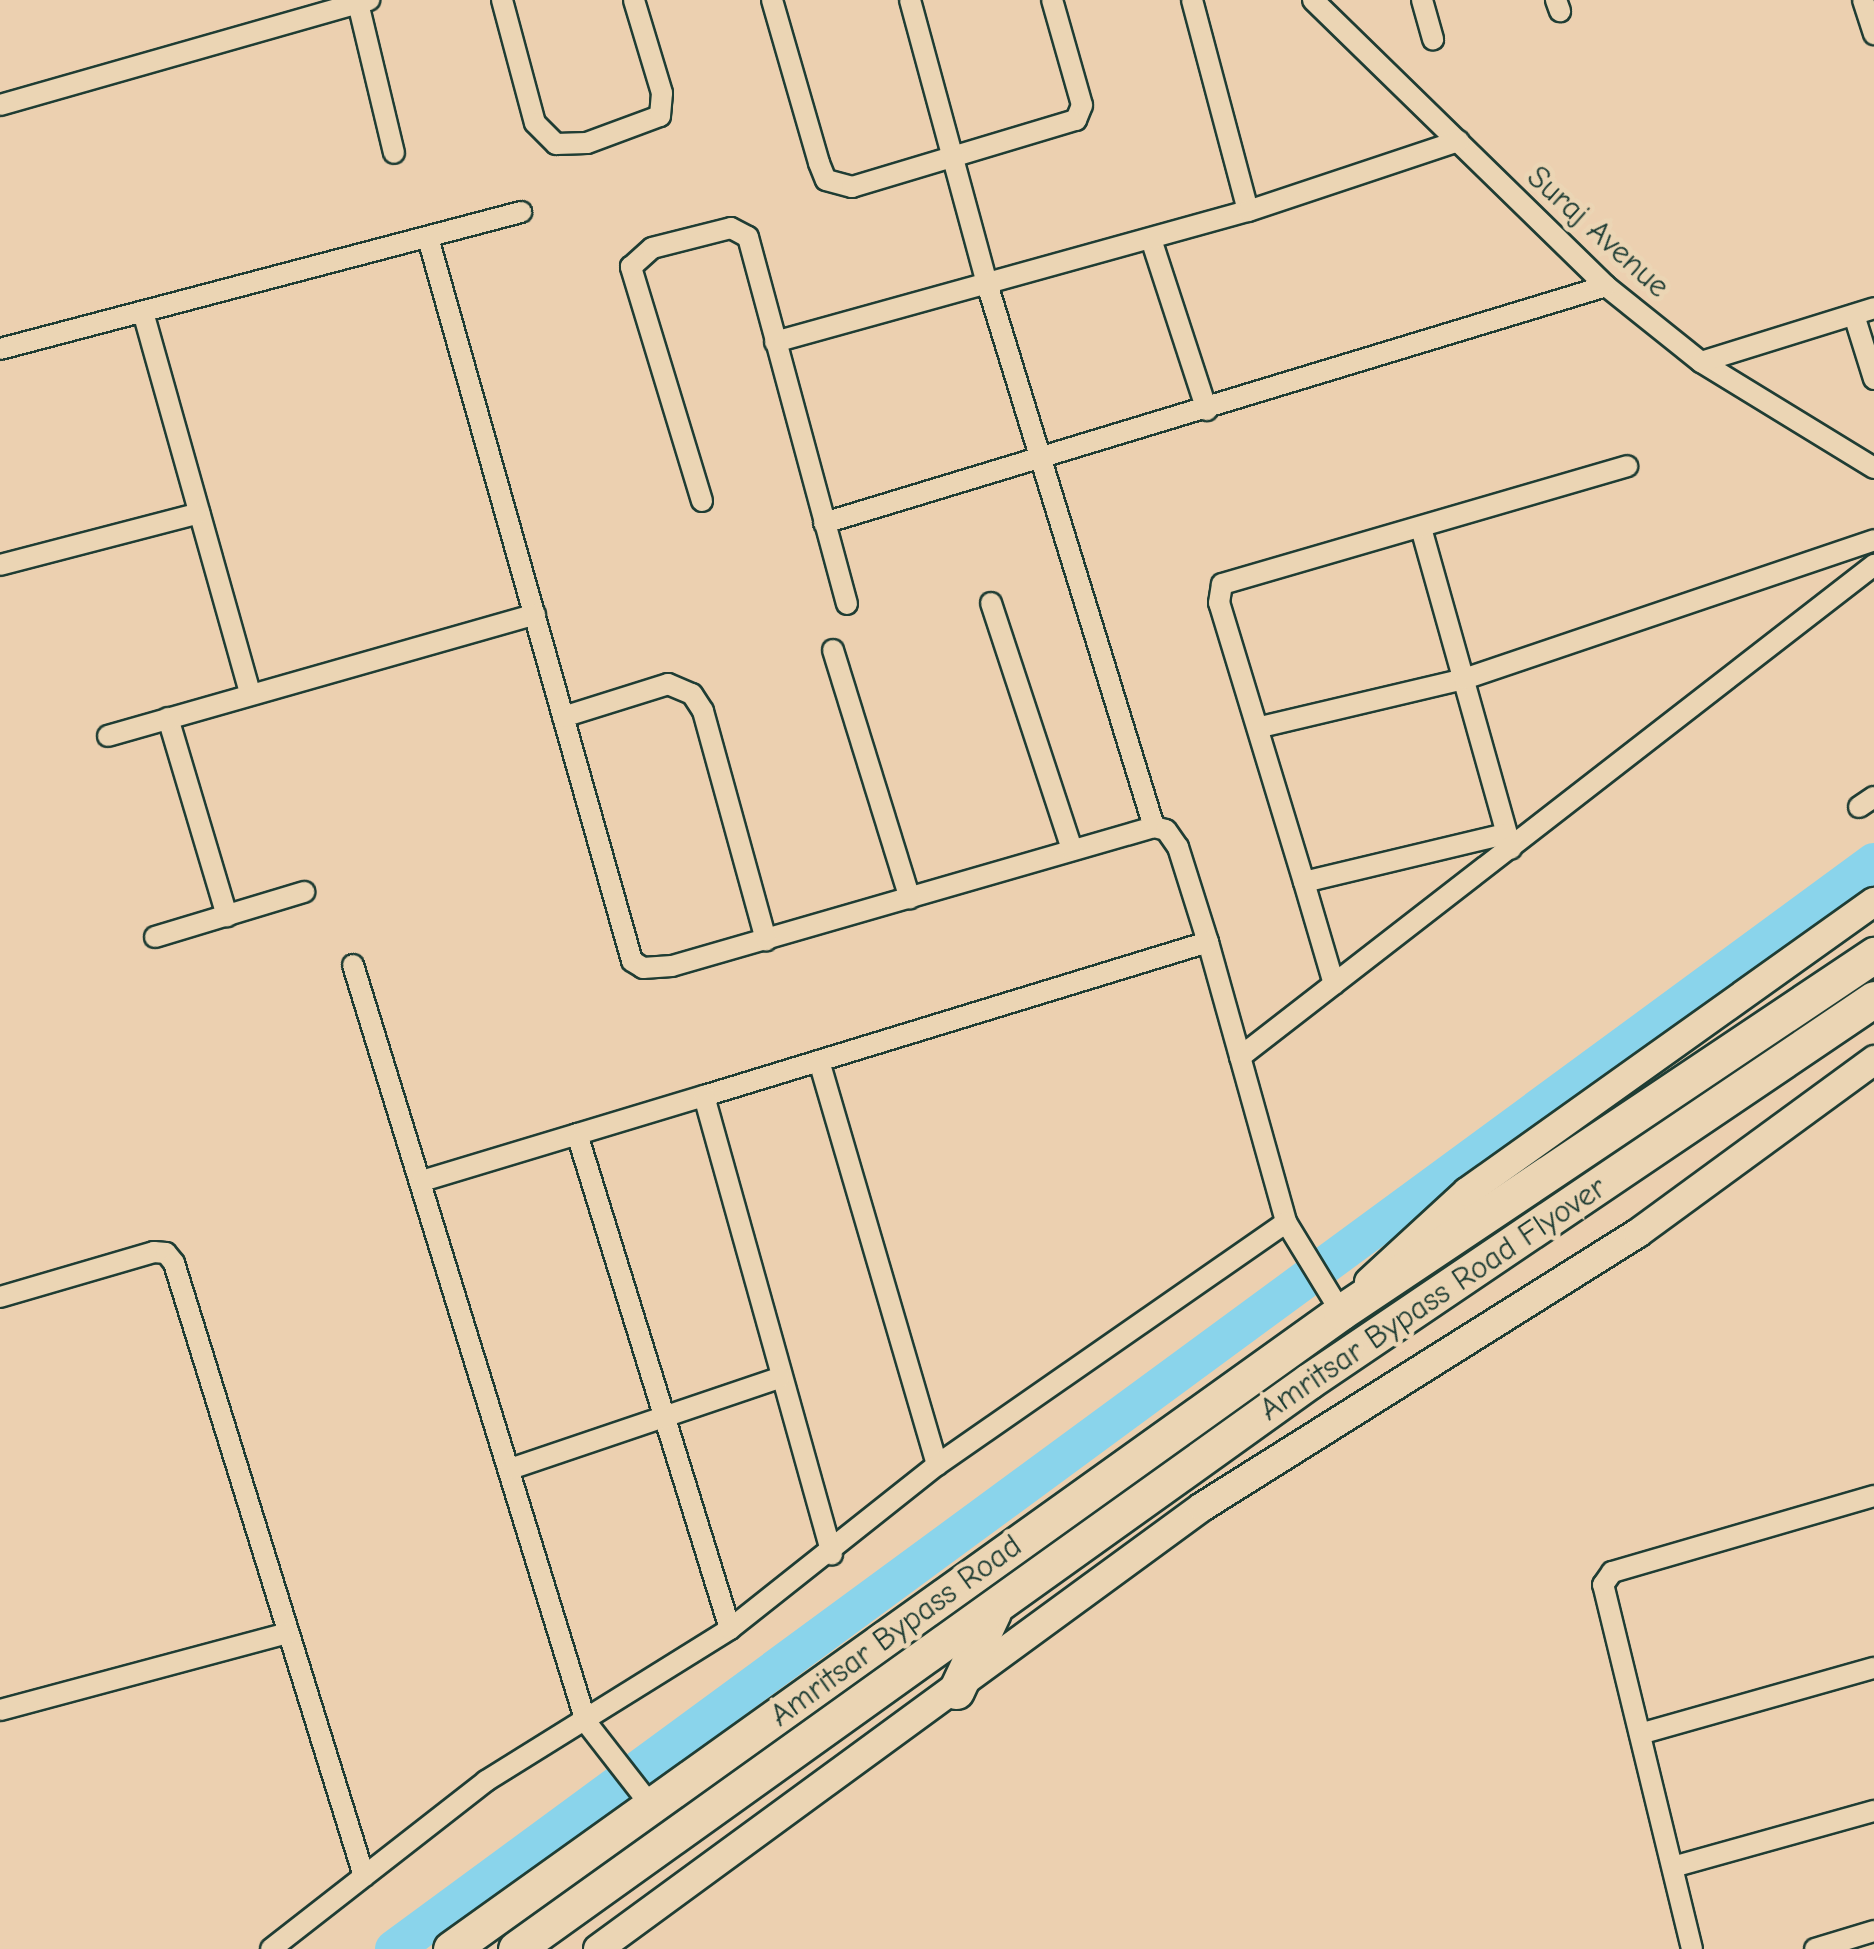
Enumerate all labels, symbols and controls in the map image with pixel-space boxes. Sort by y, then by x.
street label: Suraj Avenue [1519,158,1677,306]
street label: Amritsar Bypass Road Flyover [1253,1169,1613,1429]
street label: Amritsar Bypass Road [763,1527,1029,1735]

